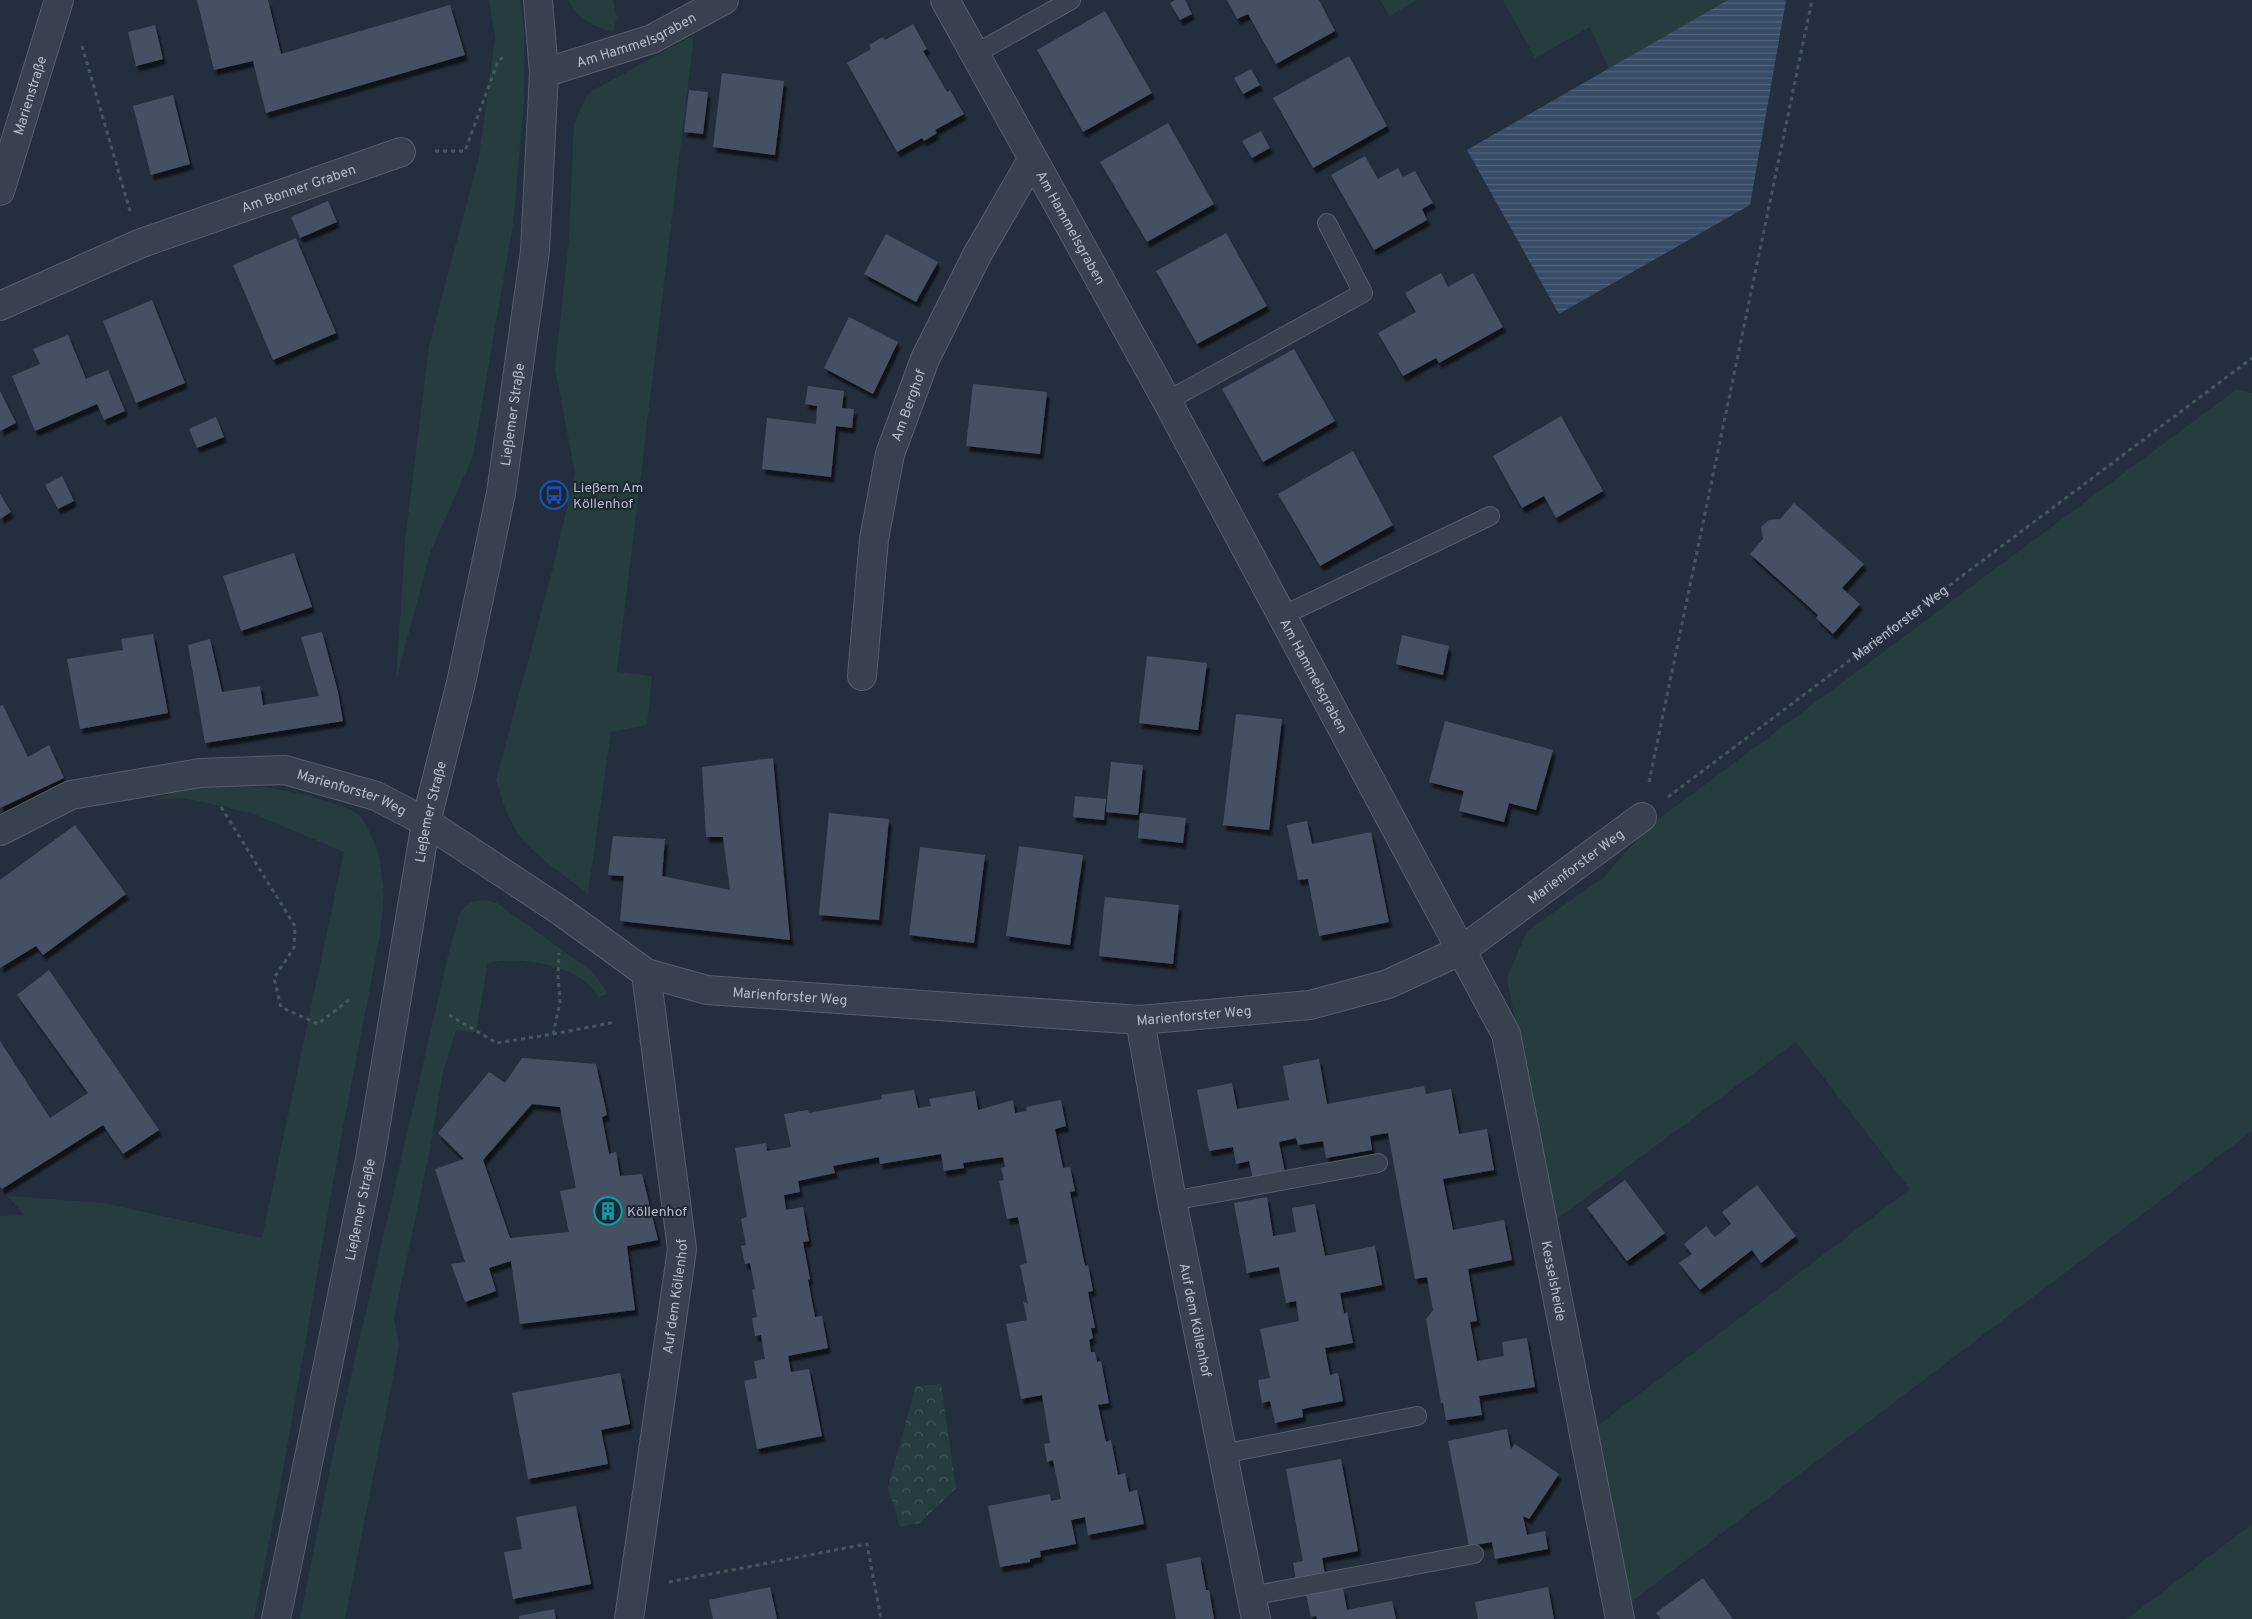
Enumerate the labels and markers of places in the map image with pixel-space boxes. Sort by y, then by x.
bus stop icon: Ließem Am Köllenhof [539,480,569,510]
place label: Ließem Am Köllenhof [573,480,643,513]
building icon: Köllenhof [593,1196,623,1226]
place label: Köllenhof [627,1204,687,1221]

